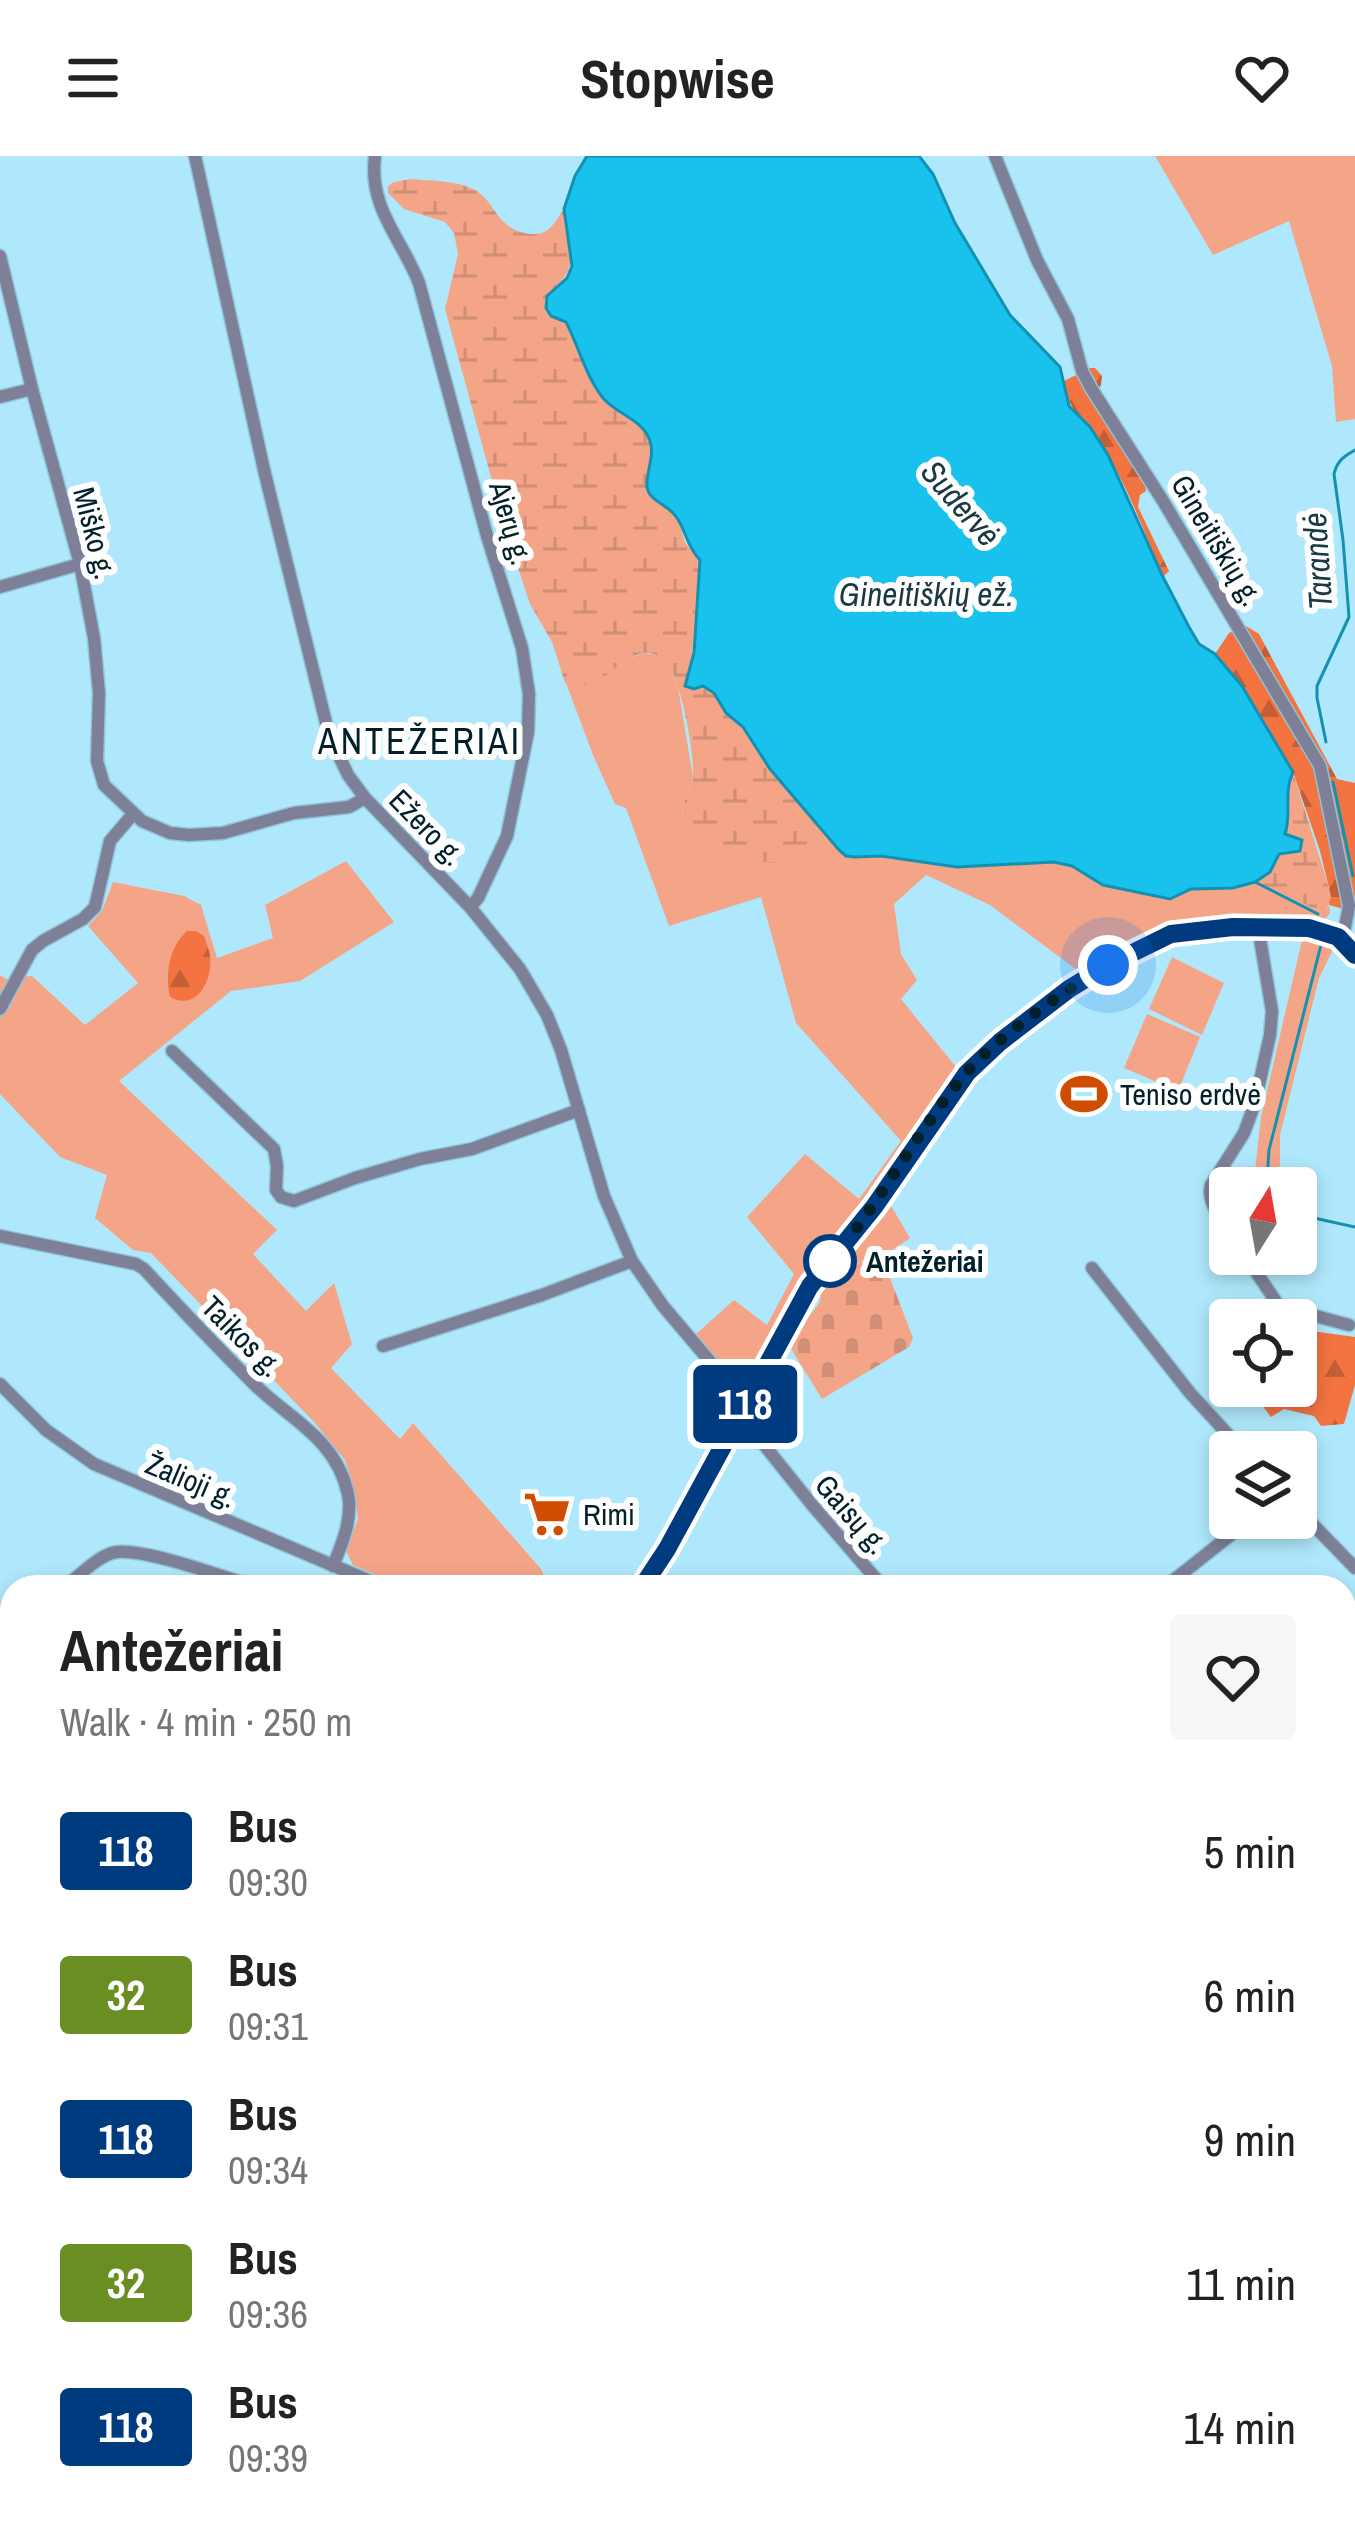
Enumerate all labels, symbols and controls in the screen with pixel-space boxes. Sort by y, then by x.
text: Stopwise [580,42,775,115]
icon: menu [60,45,126,111]
icon: heart [1229,45,1295,111]
water label: Sudervė [911,451,1011,555]
street label: Gineitiškių g. [1162,467,1272,613]
street label: Ajerų g. [480,476,542,569]
street label: Miško g. [64,483,126,583]
water label: Tarandė [1292,511,1342,611]
water label: Gineitiškių ež. [839,572,1013,616]
district label: ANTEŽERIAI [317,717,522,765]
street label: Ežero g. [381,780,473,874]
your location [1078,935,1138,995]
sports icon: Teniso erdvė [1059,1069,1109,1119]
place label: Teniso erdvė [1120,1074,1261,1114]
north arrow [1209,1167,1317,1275]
map controls [1209,1167,1317,1539]
marker: Antežeriai [805,1236,855,1286]
place label: Antežeriai [866,1241,984,1281]
street label: Taikos g. [193,1287,291,1385]
button: locate [1209,1299,1317,1407]
line badge: 118 [676,1365,814,1443]
text: 118 [717,1376,773,1432]
button: layers [1209,1431,1317,1539]
street label: Žalioji g. [140,1443,242,1517]
street label: Gaisų g. [806,1466,898,1562]
supermarket icon: Rimi [522,1489,572,1539]
place label: Rimi [583,1494,635,1534]
text: Antežeriai [60,1612,283,1689]
button: heart [1170,1614,1296,1740]
text: Walk · 4 min · 250 m [60,1696,352,1748]
text: Bus [228,1795,298,1856]
text: 5 min [1204,1821,1296,1882]
text: 118 [98,1823,154,1879]
text: 09:30 [228,1856,308,1908]
text: Bus [228,1939,298,2000]
text: 6 min [1204,1965,1296,2026]
text: 32 [107,1967,145,2023]
text: 09:31 [228,2000,308,2052]
text: Bus [228,2083,298,2144]
text: 9 min [1204,2109,1296,2170]
text: 118 [98,2111,154,2167]
text: 09:34 [228,2144,308,2196]
text: Bus [228,2227,298,2288]
text: 11 min [1186,2253,1296,2314]
text: 32 [107,2255,145,2311]
text: 09:36 [228,2288,308,2340]
text: Bus [228,2371,298,2432]
text: 14 min [1183,2397,1296,2458]
text: 118 [98,2399,154,2455]
text: 09:39 [228,2432,308,2484]

